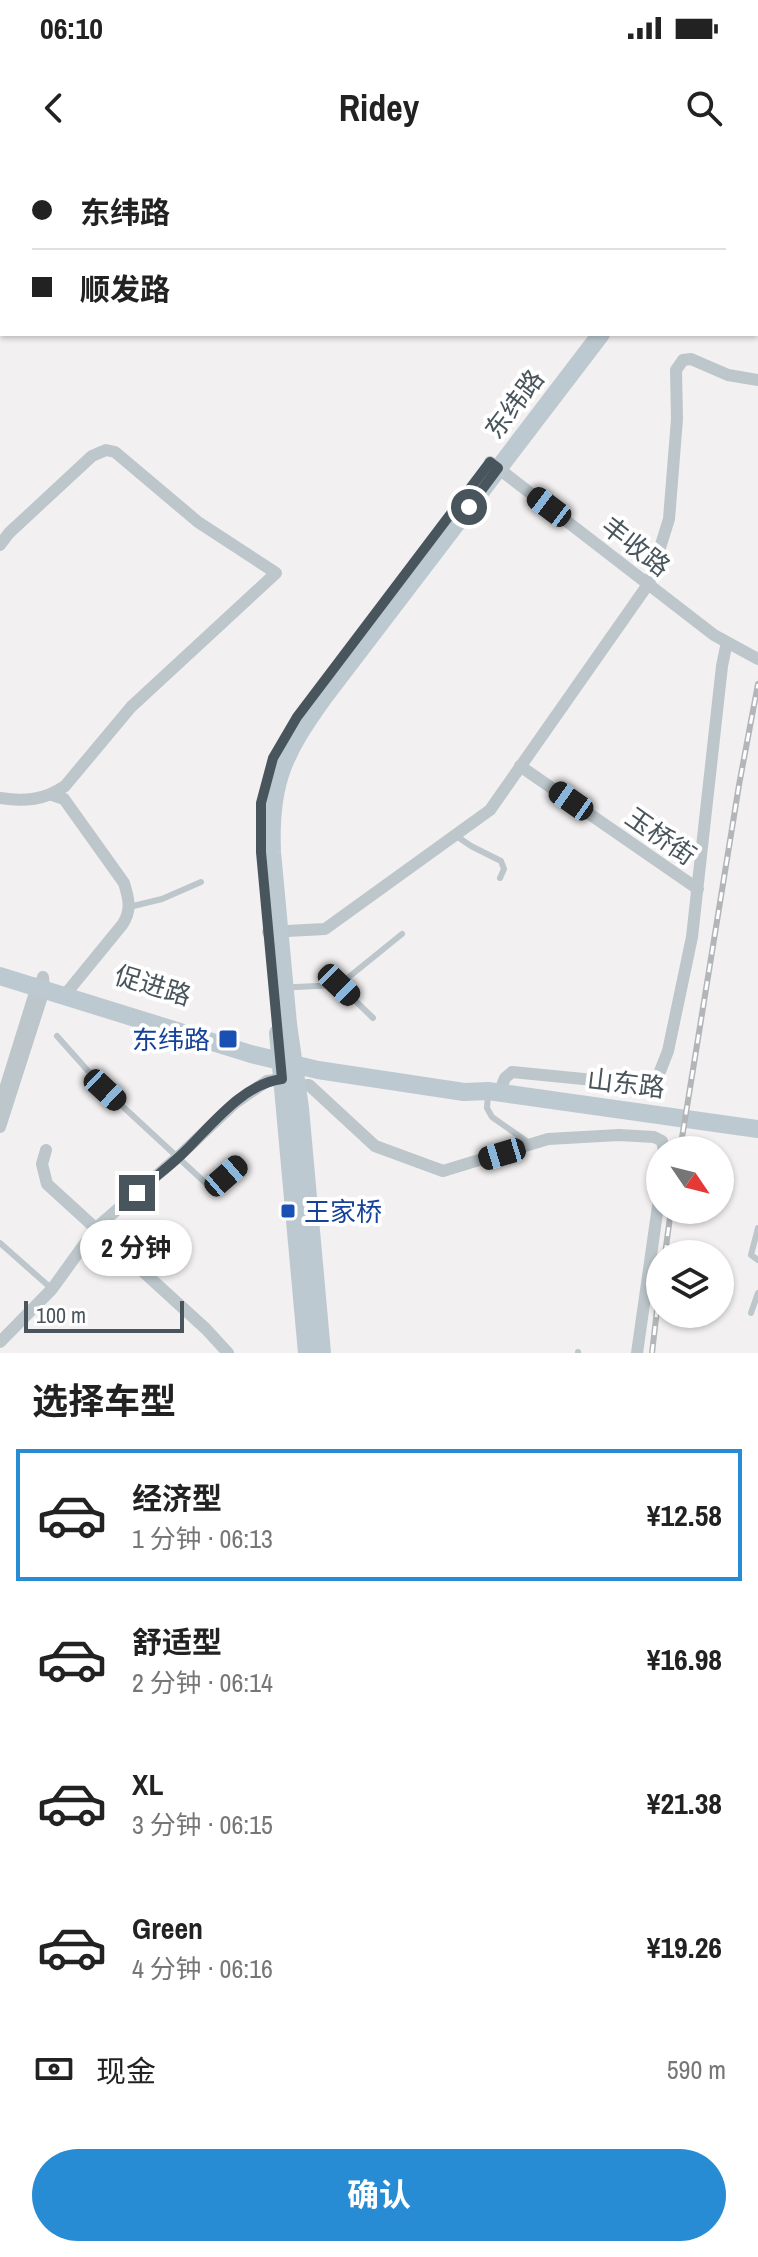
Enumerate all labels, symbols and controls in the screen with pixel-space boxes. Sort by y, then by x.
text: 06:10 [40,8,103,48]
text: Ridey [339,84,419,132]
icon: back [32,86,76,130]
icon: search [682,86,726,130]
text: 东纬路 [80,192,170,232]
text: 顺发路 [80,269,170,309]
street label: 东纬路 [477,362,551,446]
car [523,483,575,531]
route start [451,489,487,525]
street label: 丰收路 [594,508,678,584]
car [544,777,598,825]
street label: 玉桥街 [619,799,703,873]
street label: 促进路 [111,957,195,1013]
car [313,960,365,1010]
place label: 东纬路 [132,1022,210,1057]
marker: 东纬路 [217,1028,239,1050]
street label: 山东路 [585,1061,667,1105]
car [79,1065,131,1115]
car [476,1136,528,1172]
north arrow [646,1136,734,1224]
map controls [646,1136,734,1328]
car [200,1151,252,1201]
route end [119,1175,155,1211]
place label: 王家桥 [304,1194,382,1229]
marker: 王家桥 [279,1202,297,1220]
callout: 2 分钟 [81,1221,193,1277]
text: 2 分钟 [101,1230,171,1265]
button: layers [646,1240,734,1328]
scale bar [24,1297,184,1333]
text: 100 m [36,1300,86,1330]
text: 选择车型 [32,1377,176,1425]
text: 经济型 [132,1478,222,1518]
icon: car [36,1479,108,1551]
text: ¥12.58 [647,1495,722,1535]
text: 1 分钟 · 06:13 [132,1521,273,1556]
text: 舒适型 [132,1622,222,1662]
icon: car [36,1623,108,1695]
text: ¥16.98 [647,1639,722,1679]
text: 2 分钟 · 06:14 [132,1665,273,1700]
text: XL [132,1764,163,1804]
icon: car [36,1767,108,1839]
text: ¥21.38 [647,1783,722,1823]
text: 3 分钟 · 06:15 [132,1807,273,1842]
text: Green [132,1908,203,1948]
icon: car [36,1911,108,1983]
text: ¥19.26 [647,1927,722,1967]
text: 4 分钟 · 06:16 [132,1951,273,1986]
icon: cash [32,2047,76,2091]
text: 现金 [96,2051,156,2091]
text: 590 m [667,2052,726,2087]
button: 确认 [32,2149,726,2241]

